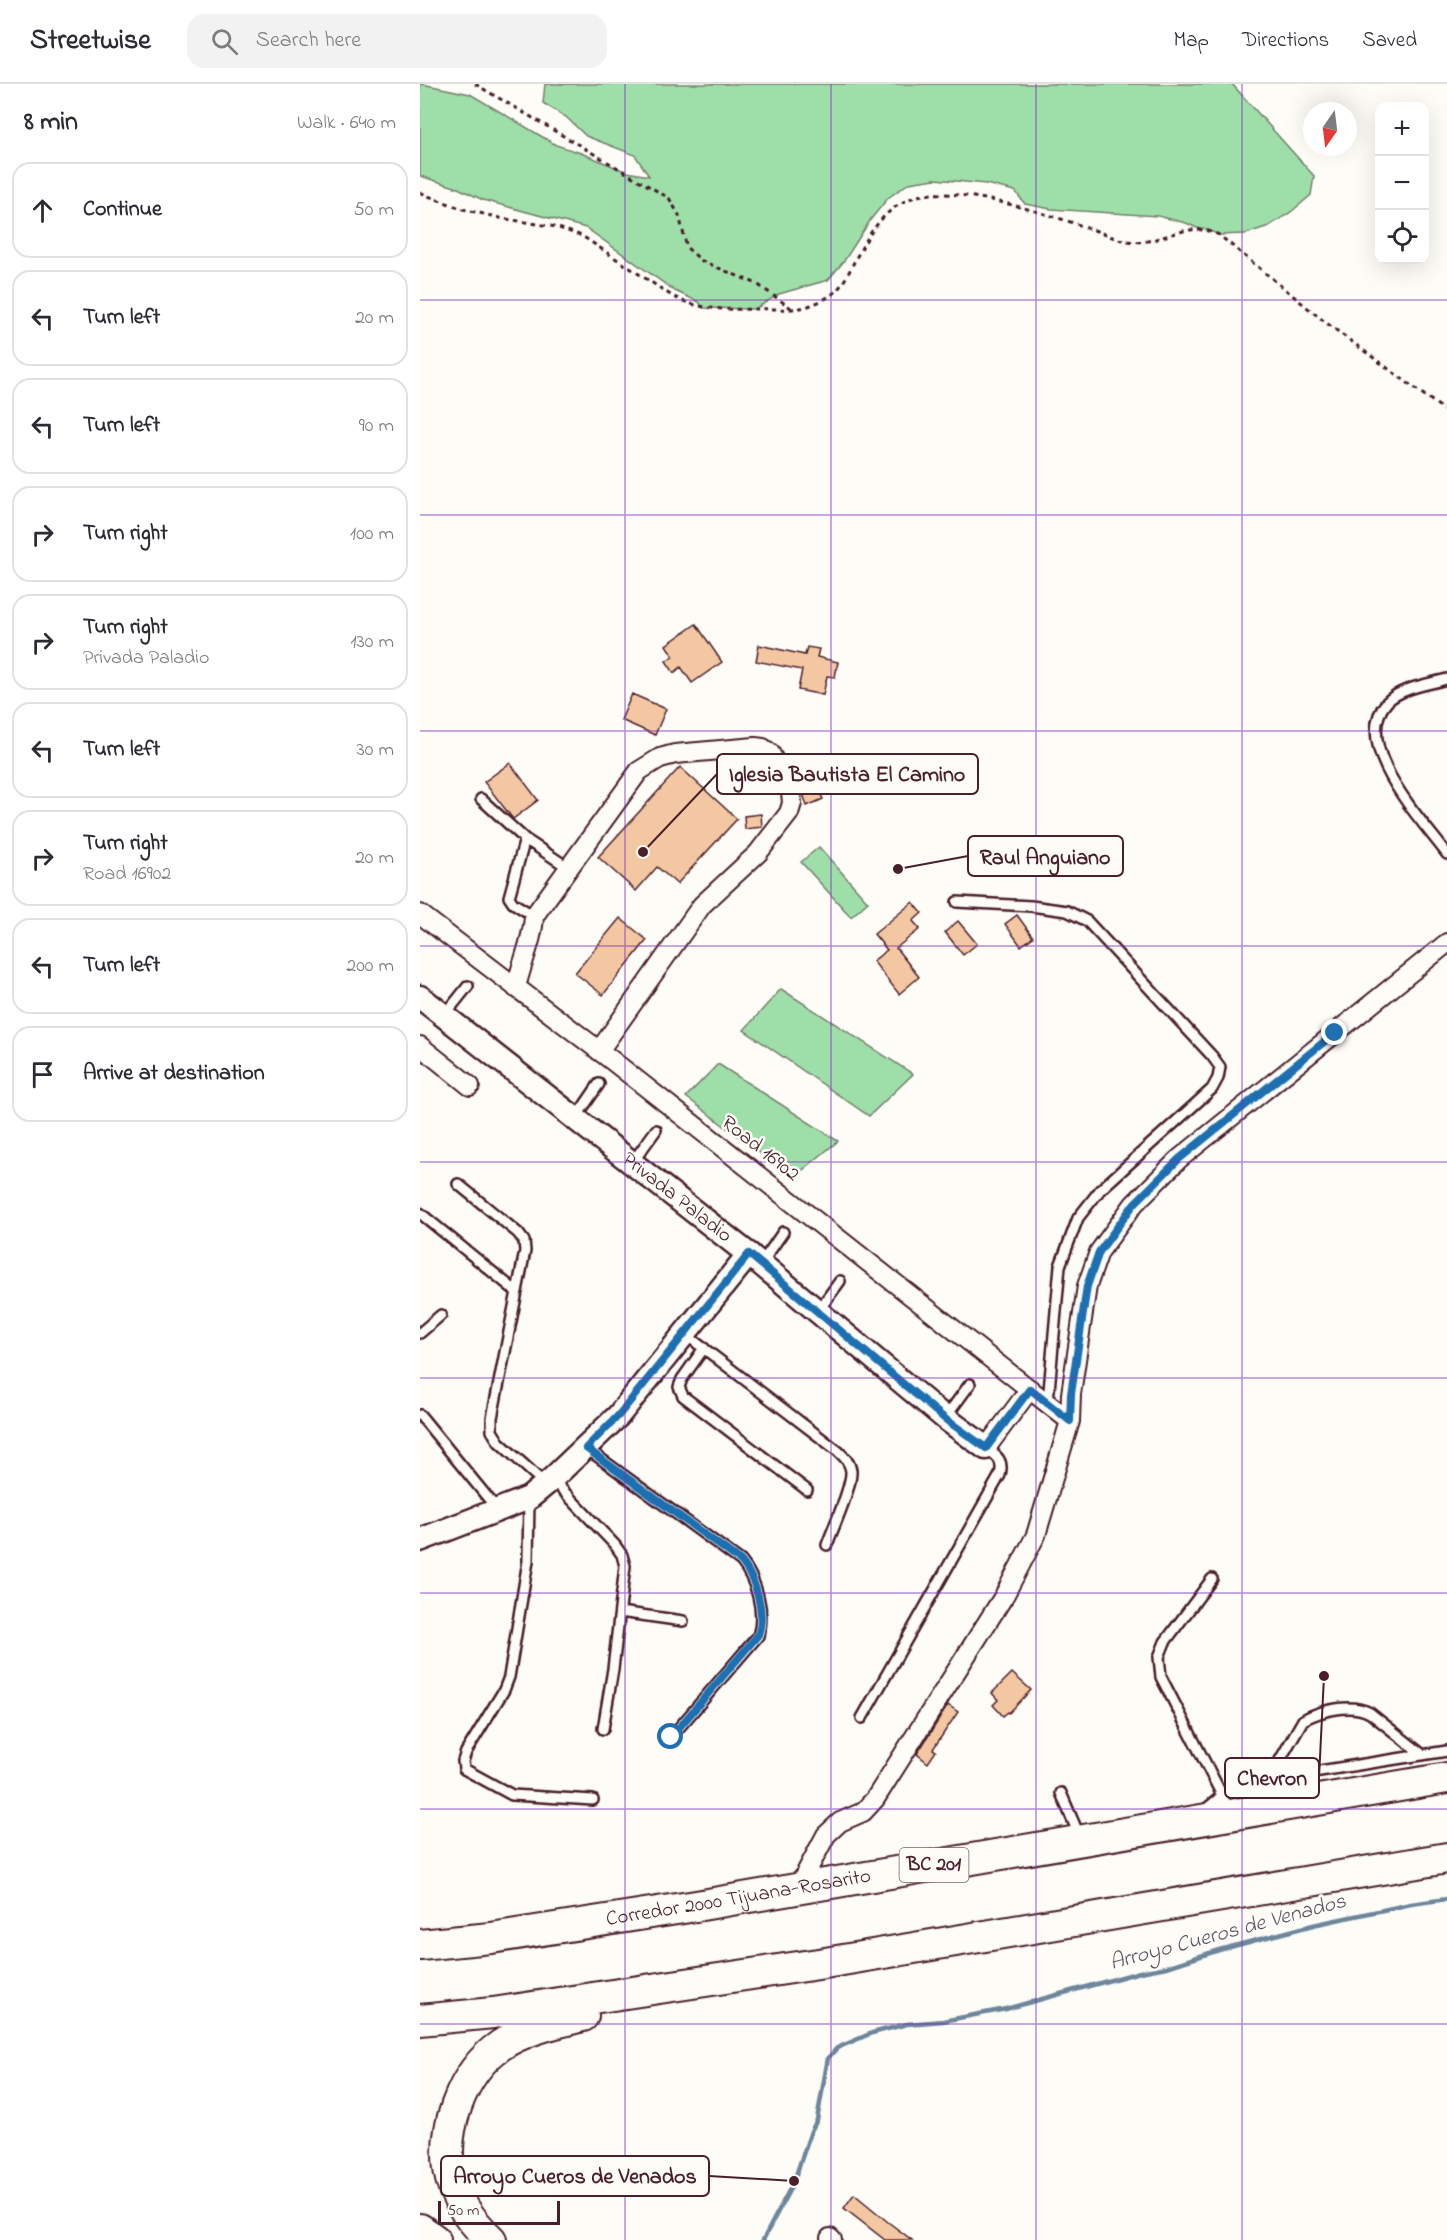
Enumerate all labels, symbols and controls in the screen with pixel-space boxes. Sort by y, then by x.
search box [187,14,607,68]
text: Streetwise [30,21,151,62]
icon: search [208,25,241,58]
text: Search here [256,25,361,57]
text: Map [1173,26,1209,56]
text: Directions [1242,26,1329,56]
text: Saved [1362,26,1417,56]
north arrow [1303,102,1357,156]
map controls [1375,102,1429,264]
button: + [1375,102,1429,156]
text: 8 min [24,104,78,142]
text: Walk · 640 m [297,109,396,138]
button: − [1375,156,1429,210]
icon: ahead [26,194,59,227]
text: Continue [83,194,162,226]
text: 50 m [353,196,394,225]
button: locate [1375,210,1429,264]
icon: left [26,302,59,335]
text: Turn left [83,302,160,334]
text: 20 m [355,304,394,333]
icon: left [26,410,59,443]
text: Turn left [83,410,160,442]
text: 90 m [359,412,394,441]
icon: right [26,518,59,551]
text: Turn right [83,518,168,550]
text: 100 m [350,520,394,549]
text: Turn right [83,612,168,644]
icon: right [26,626,59,659]
text: 130 m [350,628,394,657]
text: Privada Paladio [83,644,209,673]
icon: left [26,734,59,767]
text: Turn left [83,734,160,766]
text: 30 m [357,736,394,765]
callout: Iglesia Bautista El Camino [717,754,978,794]
text: Iglesia Bautista El Camino [729,760,965,793]
text: Turn right [83,828,168,860]
callout: Raul Anguiano [968,836,1123,876]
icon: right [26,842,59,875]
text: Raul Anguiano [980,843,1110,876]
text: 20 m [355,844,394,873]
text: Road 16902 [83,860,171,889]
icon: left [26,950,59,983]
text: Turn left [83,950,160,982]
text: 200 m [346,952,394,981]
route end [1321,1019,1347,1045]
icon: arrive [26,1058,59,1091]
text: Arrive at destination [83,1058,265,1090]
street label: Road 16902 [714,1109,806,1189]
street label: Privada Paladio [615,1145,738,1251]
route start [657,1723,683,1749]
callout: Chevron [1225,1758,1319,1798]
text: Chevron [1237,1764,1307,1796]
road number: BC 201 [900,1848,968,1882]
street label: Corredor 2000 Tijuana-Rosarito [604,1861,873,1935]
water label: Arroyo Cueros de Venados [1106,1886,1351,1980]
callout: Arroyo Cueros de Venados [441,2156,709,2196]
text: Arroyo Cueros de Venados [453,2162,697,2195]
scale bar [438,2198,560,2226]
text: 50 m [447,2199,479,2223]

